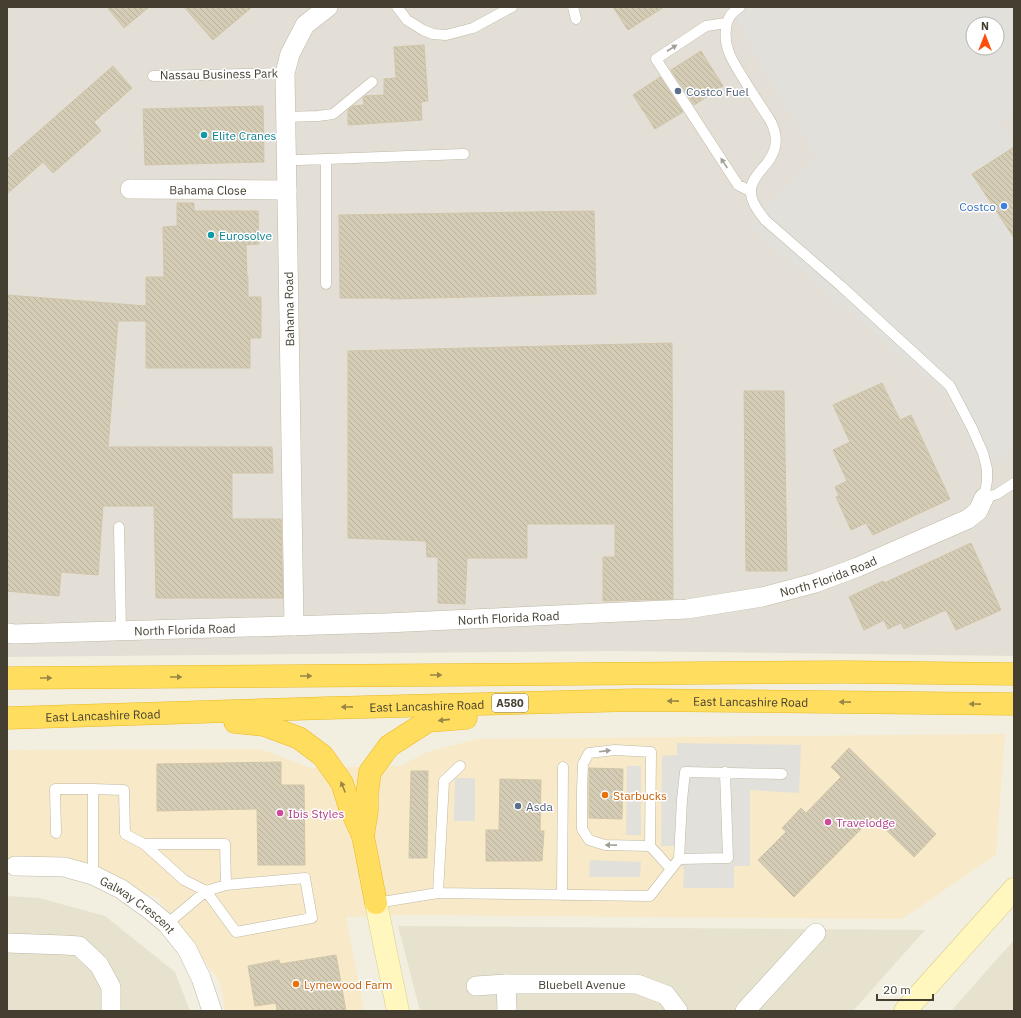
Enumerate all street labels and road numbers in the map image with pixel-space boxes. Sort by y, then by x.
street label: Nassau Business Park [160,65,279,83]
street label: Bahama Close [169,182,247,197]
street label: Bahama Road [281,271,297,347]
street label: North Florida Road [778,552,879,599]
street label: North Florida Road [458,607,560,627]
street label: North Florida Road [134,620,236,638]
street label: East Lancashire Road [693,693,808,709]
road number: A580 [492,694,528,712]
street label: East Lancashire Road [369,696,485,714]
street label: East Lancashire Road [45,706,161,724]
street label: Galway Crescent [98,872,179,936]
street label: Bluebell Avenue [538,977,626,992]

